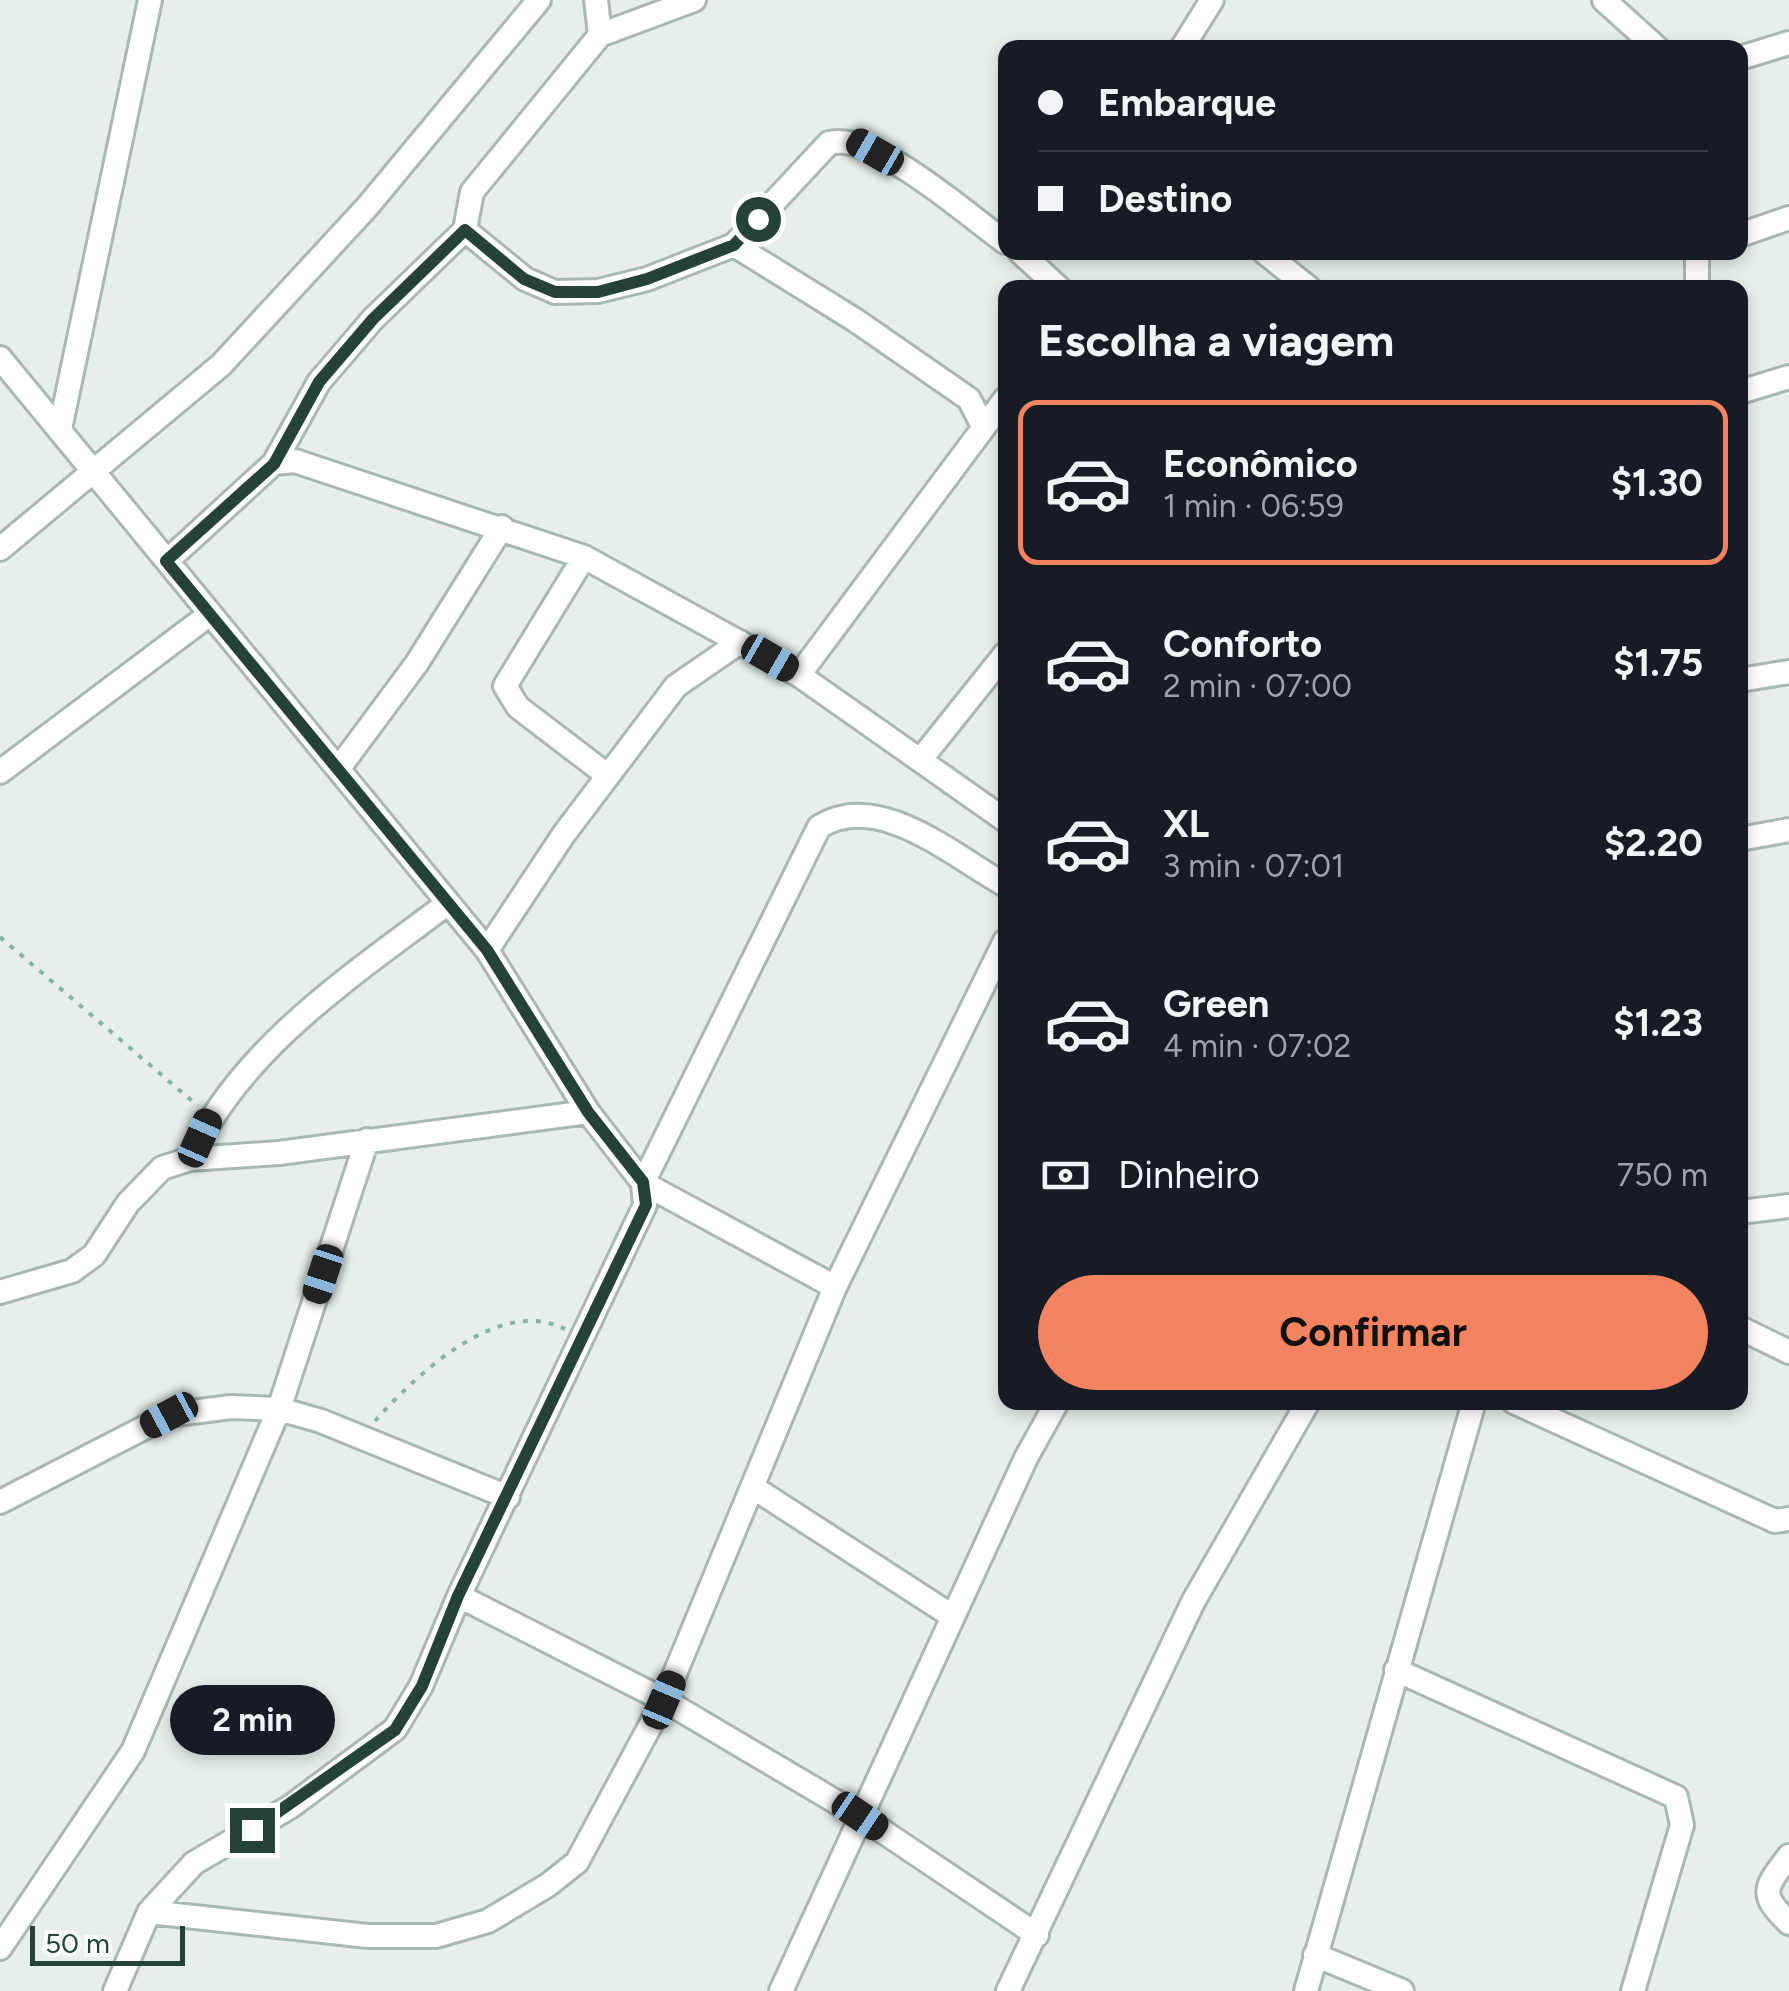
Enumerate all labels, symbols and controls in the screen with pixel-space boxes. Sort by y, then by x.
text: Embarque [1098,80,1276,126]
car [842,124,908,180]
text: Destino [1098,176,1232,222]
route start [736,197,781,242]
text: Escolha a viagem [1038,313,1394,367]
icon: car [1043,438,1133,528]
text: Econômico [1163,441,1358,487]
text: $1.30 [1611,460,1703,506]
text: 1 min · 06:59 [1163,487,1344,525]
icon: car [1043,618,1133,708]
text: Conforto [1163,621,1322,667]
car [737,630,803,686]
text: $1.75 [1613,640,1703,686]
text: 2 min · 07:00 [1163,667,1352,705]
icon: car [1043,798,1133,888]
text: XL [1163,801,1209,847]
text: $2.20 [1604,820,1703,866]
text: 3 min · 07:01 [1163,847,1344,885]
icon: car [1043,978,1133,1068]
text: Green [1163,981,1269,1027]
text: $1.23 [1613,1000,1703,1046]
text: 4 min · 07:02 [1163,1027,1351,1065]
car [174,1104,226,1172]
icon: cash [1038,1148,1093,1203]
text: Dinheiro [1118,1152,1260,1198]
text: 750 m [1617,1156,1708,1194]
car [299,1241,347,1307]
button: Confirmar [1038,1275,1708,1390]
car [135,1388,203,1442]
car [638,1667,690,1733]
callout: 2 min [170,1685,334,1755]
text: 2 min [212,1701,293,1739]
car [827,1787,893,1845]
route end [230,1808,275,1853]
scale bar [30,1921,185,1966]
text: 50 m [45,1926,110,1960]

